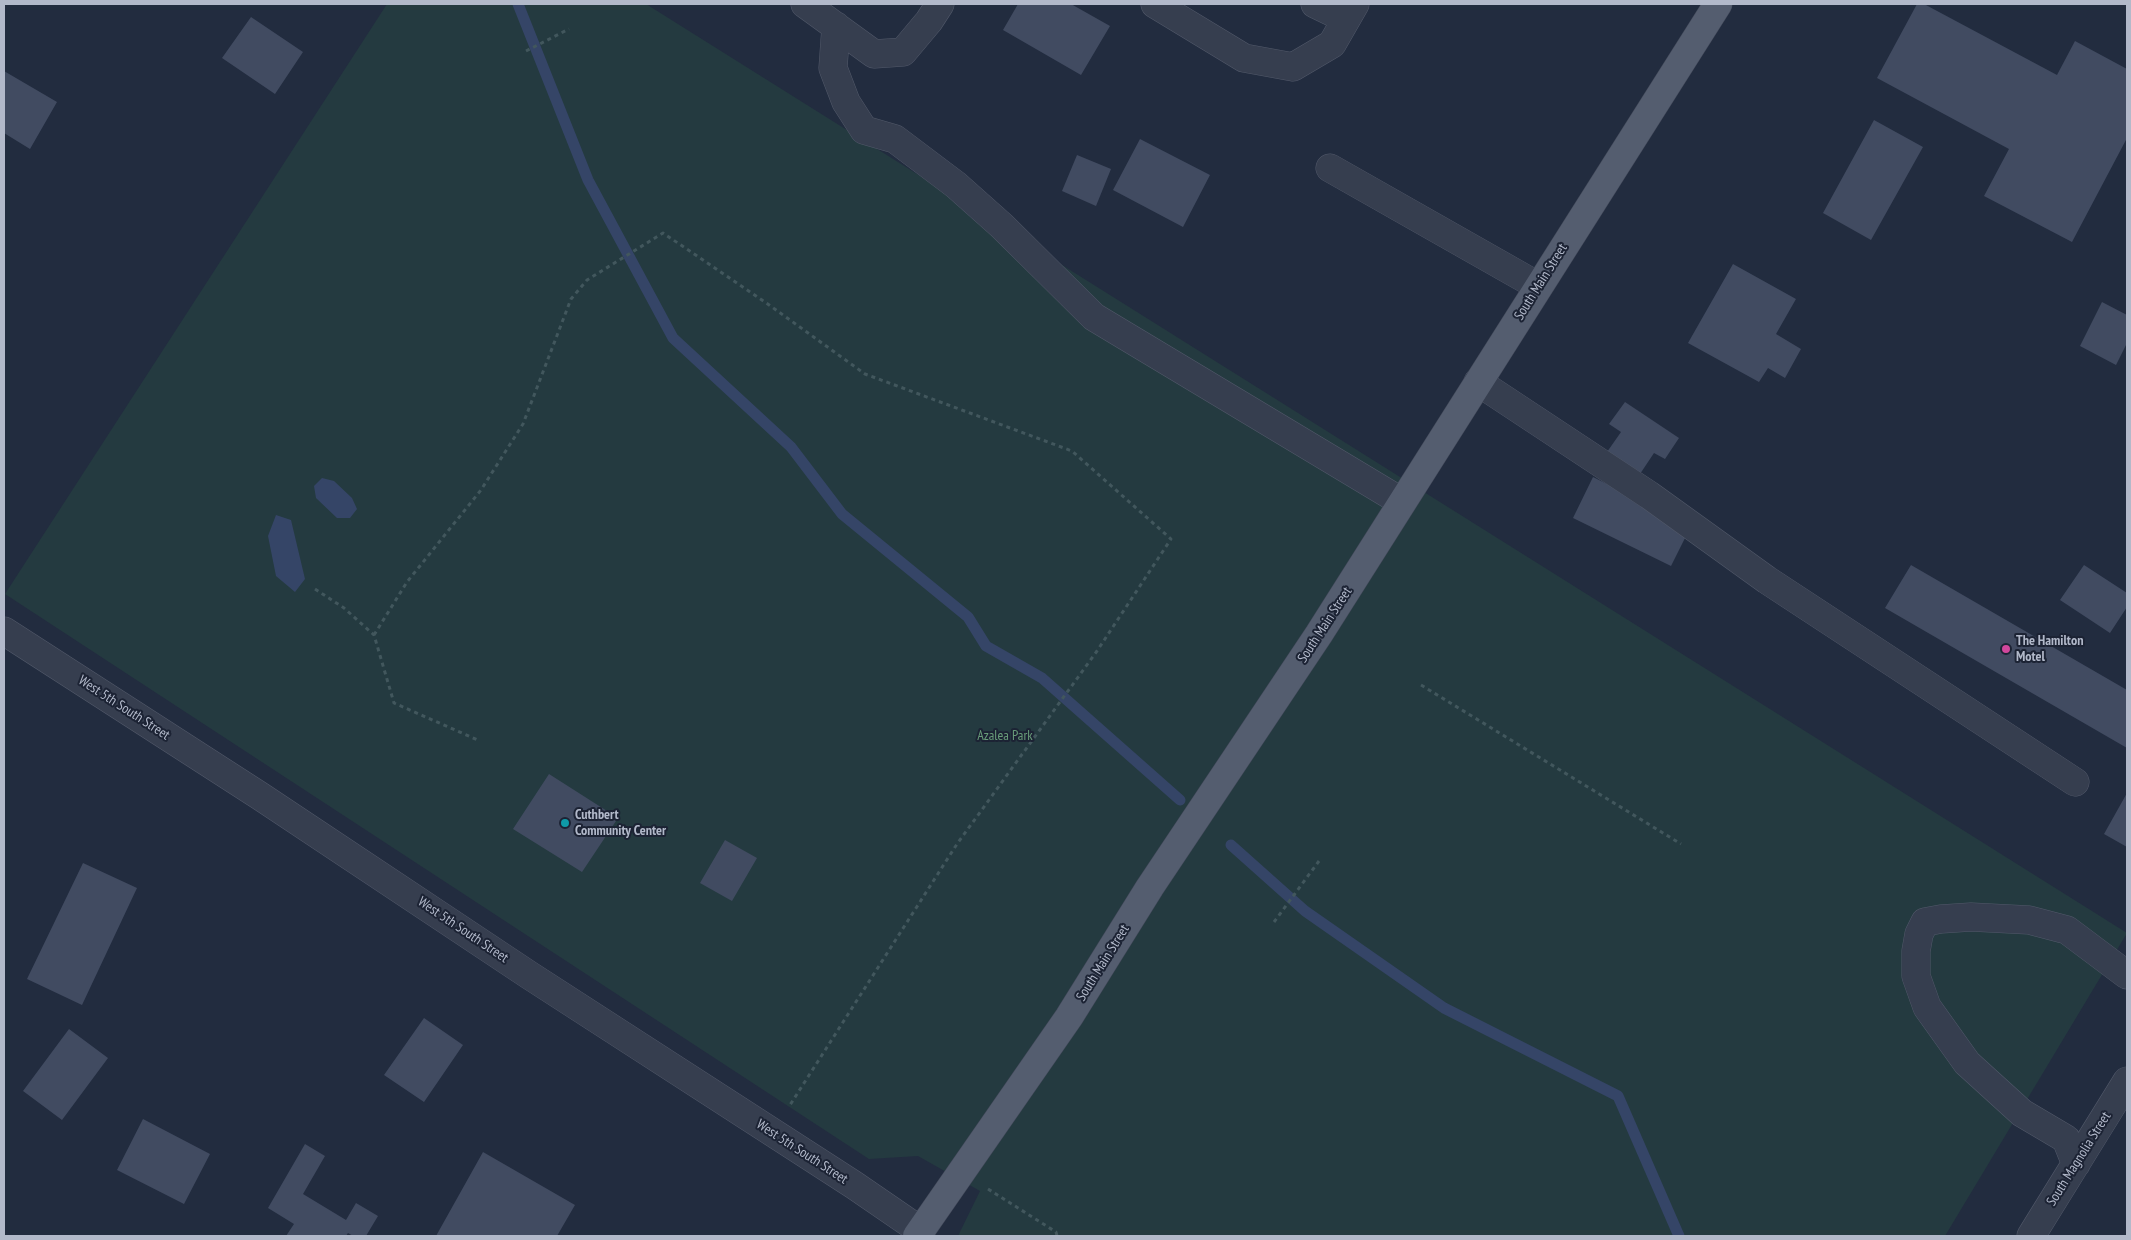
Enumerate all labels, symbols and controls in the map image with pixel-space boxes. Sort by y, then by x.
street label: South Main Street [1511,241,1571,323]
street label: South Main Street [1294,584,1356,666]
place label: The Hamilton Motel [2016,633,2083,666]
marker: The Hamilton Motel [2000,643,2012,655]
street label: West 5th South Street [75,672,173,744]
park label: Azalea Park [977,728,1033,744]
place label: Cuthbert Community Center [575,807,666,840]
marker: Cuthbert Community Center [559,817,571,829]
street label: West 5th South Street [415,894,511,966]
street label: South Main Street [1073,922,1133,1004]
street label: South Magnolia Street [2043,1109,2115,1209]
street label: West 5th South Street [753,1116,851,1188]

